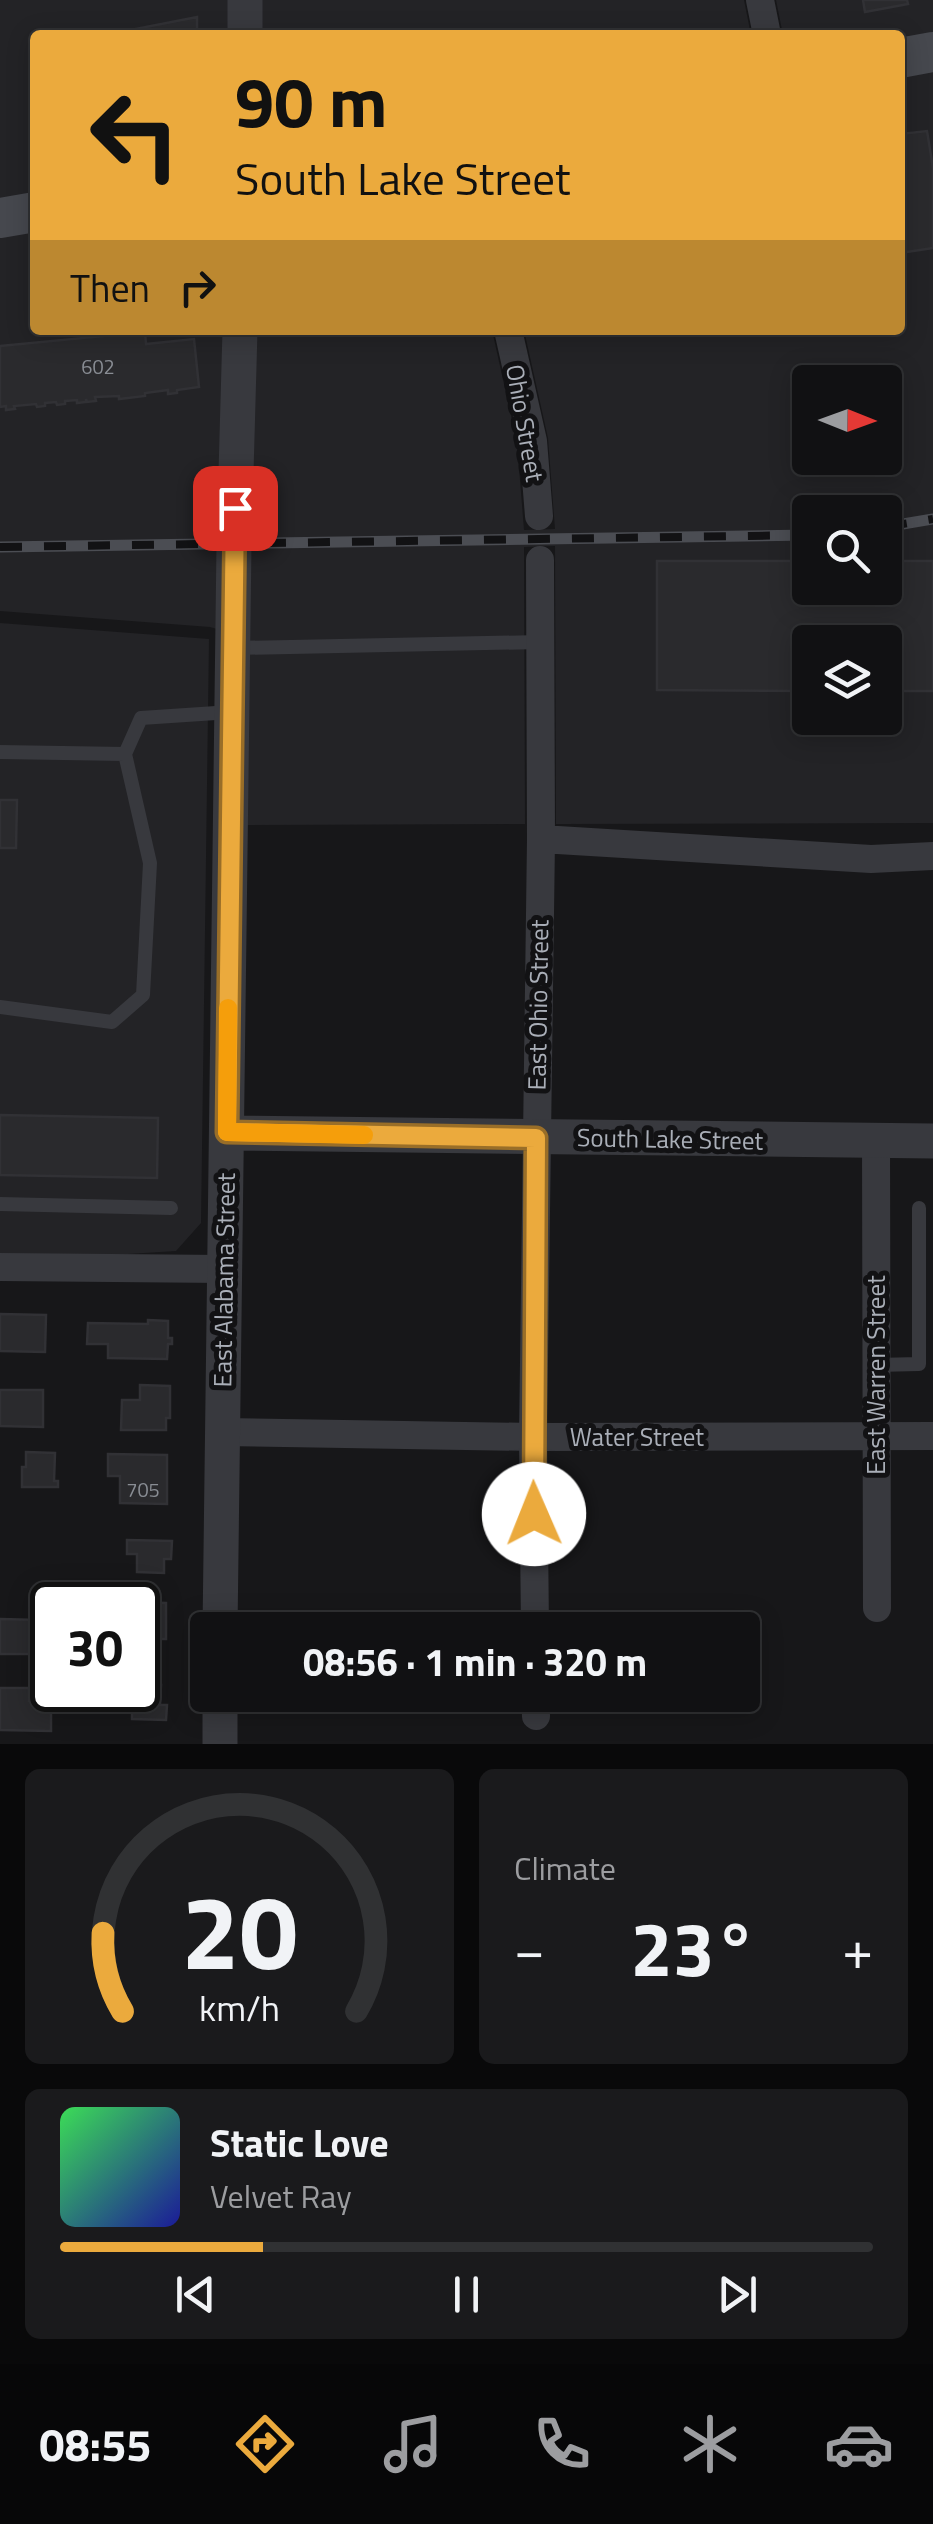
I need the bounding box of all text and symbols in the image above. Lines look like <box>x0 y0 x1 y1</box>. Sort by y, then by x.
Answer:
text: 90 m <box>235 48 388 154</box>
icon: left <box>70 70 200 200</box>
text: South Lake Street <box>235 144 571 212</box>
text: Then <box>70 259 150 317</box>
icon: right <box>170 260 225 315</box>
house number: 602 <box>81 351 115 382</box>
street label: Ohio Street <box>496 361 554 485</box>
north arrow <box>792 365 902 475</box>
map controls <box>792 365 902 735</box>
pin <box>193 466 278 551</box>
icon: arrive <box>208 481 263 536</box>
button: search <box>792 495 902 605</box>
button: layers <box>792 625 902 735</box>
street label: East Ohio Street <box>518 919 558 1091</box>
street label: South Lake Street <box>576 1118 764 1160</box>
street label: East Alabama Street <box>203 1172 245 1388</box>
street label: East Warren Street <box>857 1275 895 1475</box>
street label: Water Street <box>570 1418 704 1456</box>
position arrow <box>482 1462 586 1566</box>
house number: 705 <box>126 1474 160 1505</box>
speed limit sign: 30 <box>30 1582 160 1712</box>
text: 08:56 · 1 min · 320 m <box>303 1633 647 1691</box>
text: Climate <box>514 1844 616 1892</box>
text: 20 <box>181 1851 298 2009</box>
text: 23° <box>630 1891 757 2005</box>
text: − <box>514 1907 545 1990</box>
text: + <box>842 1907 873 1990</box>
text: km/h <box>199 1980 280 2035</box>
text: Static Love <box>210 2114 389 2172</box>
text: Velvet Ray <box>210 2172 352 2220</box>
icon: previous <box>168 2267 223 2322</box>
icon: pause <box>439 2267 494 2322</box>
icon: next <box>710 2267 765 2322</box>
icon: directions <box>230 2409 300 2479</box>
icon: music <box>378 2409 448 2479</box>
icon: phone <box>527 2409 597 2479</box>
icon: climate <box>675 2409 745 2479</box>
icon: car <box>824 2409 894 2479</box>
text: 08:55 <box>39 2410 152 2478</box>

